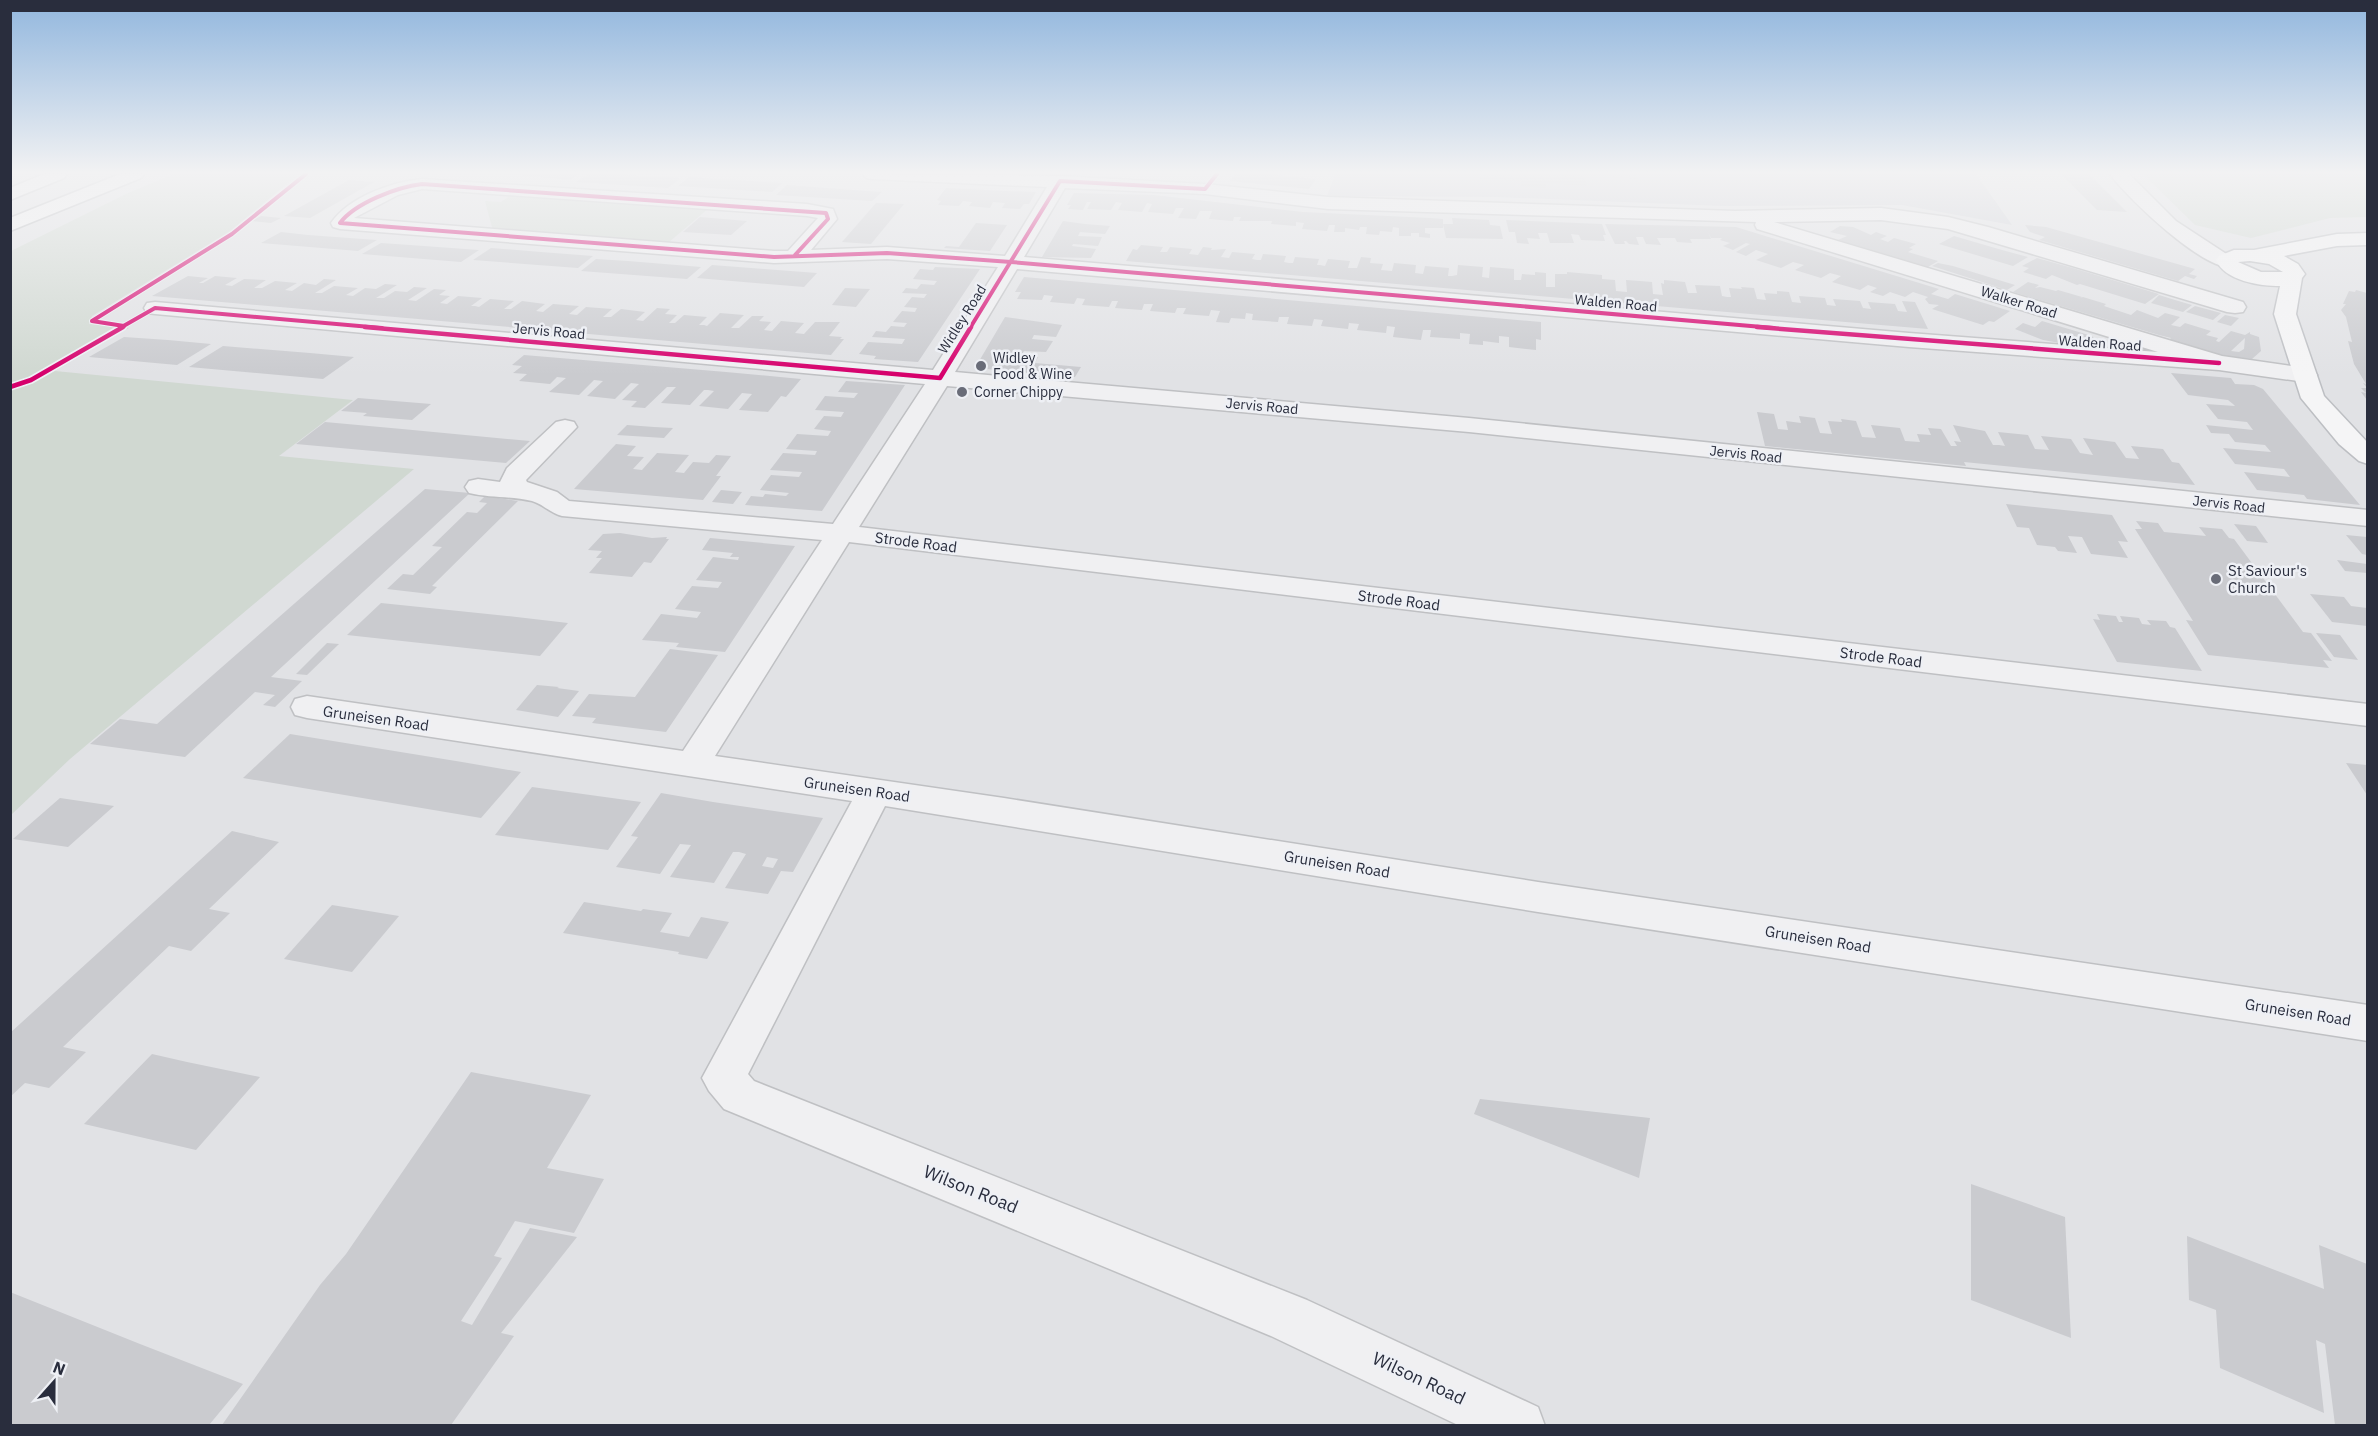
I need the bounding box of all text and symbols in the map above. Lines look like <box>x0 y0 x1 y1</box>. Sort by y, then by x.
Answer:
street label: Widley Road <box>934 281 990 357</box>
street label: Walker Road <box>1979 282 2059 322</box>
street label: Walden Road <box>1574 290 1658 316</box>
street label: Jervis Road <box>512 319 586 343</box>
street label: Walden Road <box>2058 331 2142 355</box>
place label: Widley Food & Wine <box>993 349 1073 383</box>
marker: Widley Food & Wine <box>974 359 988 373</box>
place label: Corner Chippy <box>974 383 1063 401</box>
marker: Corner Chippy <box>955 385 969 399</box>
street label: Jervis Road <box>1225 394 1299 418</box>
street label: Jervis Road <box>1709 441 1783 467</box>
street label: Jervis Road <box>2192 491 2266 517</box>
street label: Strode Road <box>874 528 958 556</box>
place label: St Saviour's Church <box>2228 561 2307 597</box>
marker: St Saviour's Church <box>2209 572 2223 586</box>
street label: Strode Road <box>1357 586 1441 614</box>
street label: Strode Road <box>1839 643 1923 671</box>
street label: Gruneisen Road <box>322 701 430 735</box>
street label: Gruneisen Road <box>803 772 911 806</box>
street label: Gruneisen Road <box>1283 846 1391 882</box>
street label: Gruneisen Road <box>1764 921 1872 957</box>
street label: Gruneisen Road <box>2244 994 2352 1030</box>
street label: Wilson Road <box>920 1160 1022 1218</box>
street label: Wilson Road <box>1369 1346 1469 1410</box>
north arrow <box>24 1352 84 1412</box>
text: N <box>50 1357 68 1379</box>

